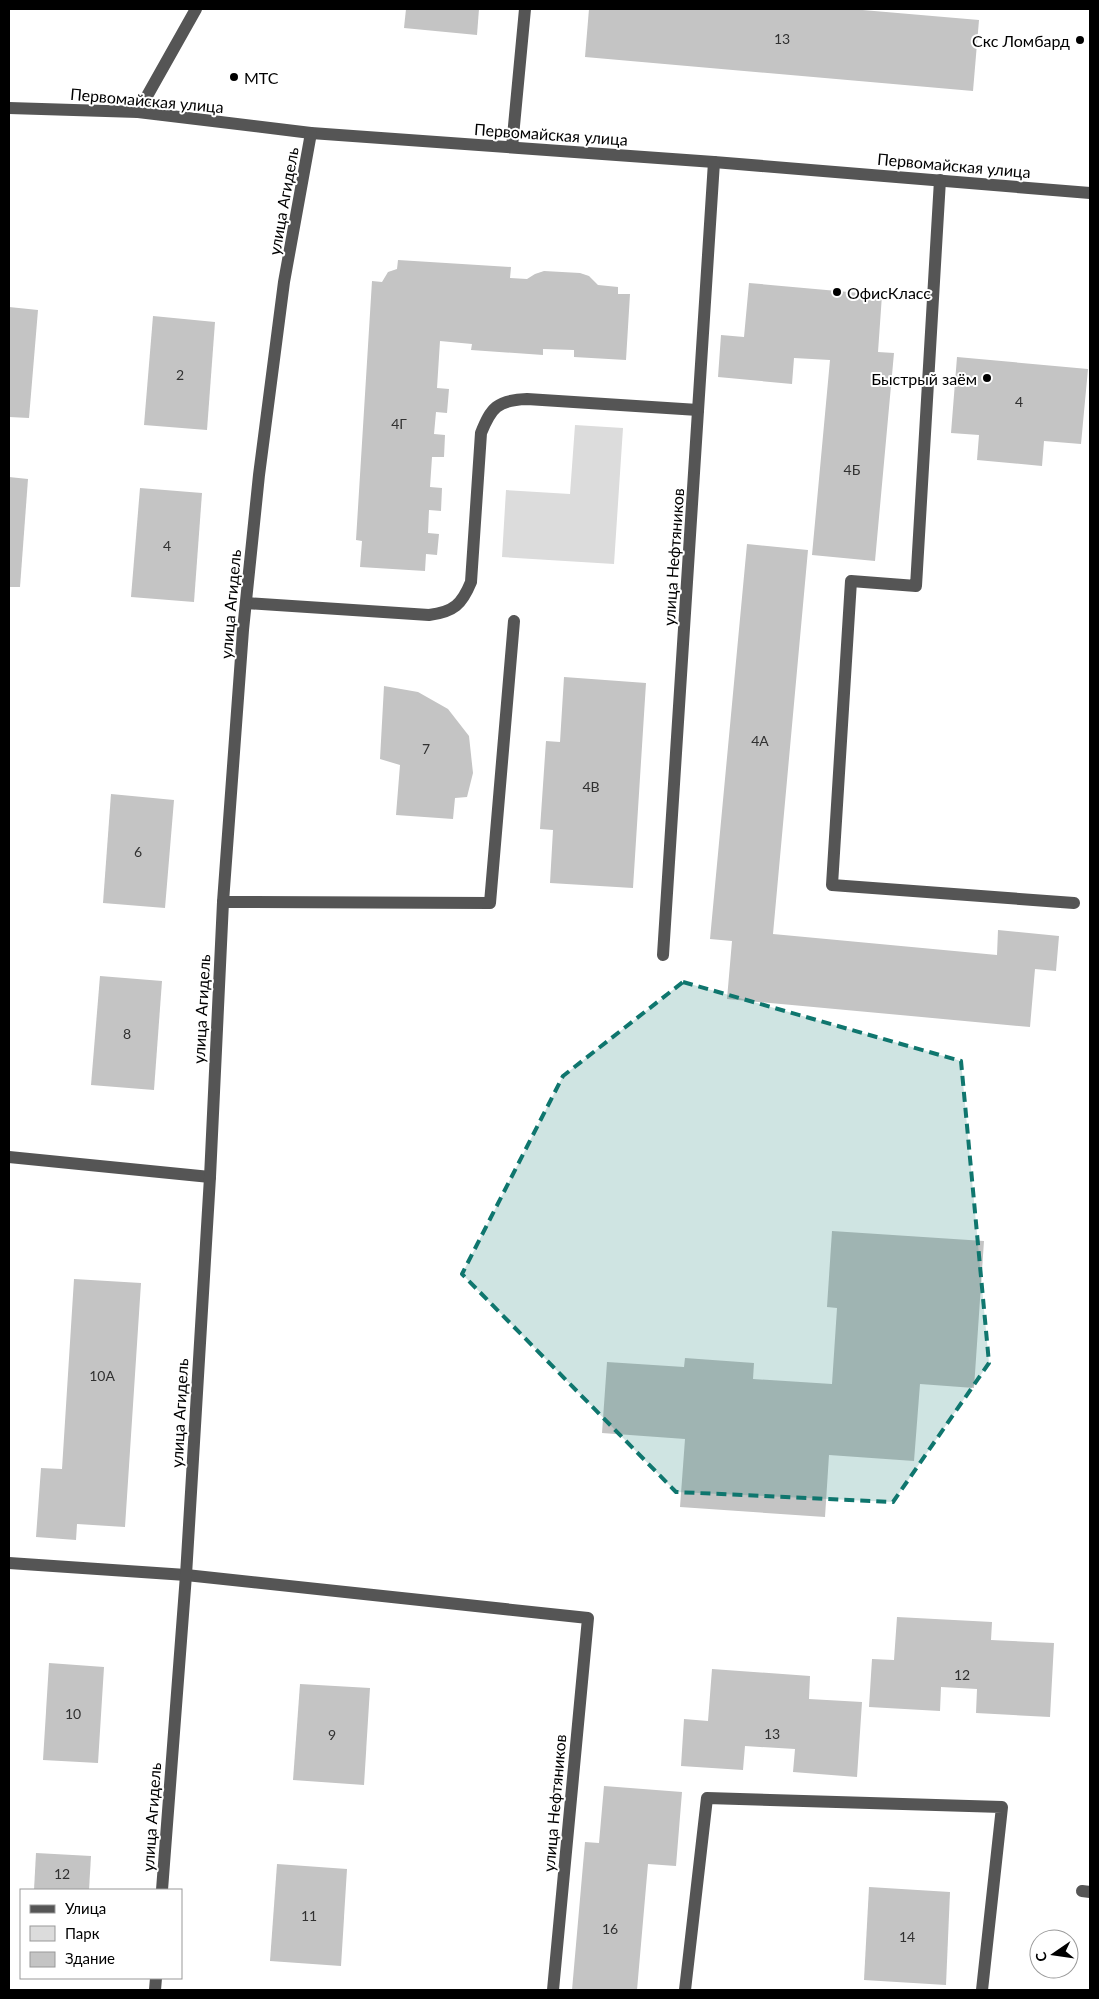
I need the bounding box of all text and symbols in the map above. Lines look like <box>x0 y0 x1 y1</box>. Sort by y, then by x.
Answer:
house number: 13 <box>774 30 790 47</box>
place label: Скс Ломбард <box>972 31 1070 50</box>
marker: Скс Ломбард <box>1074 34 1086 46</box>
place label: МТС <box>244 68 279 87</box>
marker: МТС <box>228 71 240 83</box>
street label: Первомайская улица <box>69 84 225 116</box>
street label: Первомайская улица <box>474 119 628 149</box>
street label: улица Агидель <box>264 145 302 257</box>
street label: Первомайская улица <box>876 149 1032 181</box>
place label: ОфисКласс <box>847 283 931 302</box>
marker: ОфисКласс <box>831 286 843 298</box>
house number: 2 <box>176 366 184 383</box>
place label: Быстрый заём <box>871 369 977 388</box>
marker: Быстрый заём <box>981 372 993 384</box>
house number: 4 <box>1015 393 1023 410</box>
house number: 4Г <box>391 415 407 432</box>
house number: 4Б <box>844 461 861 478</box>
street label: улица Нефтяников <box>659 487 687 626</box>
house number: 4 <box>163 537 171 554</box>
street label: улица Агидель <box>216 548 244 659</box>
house number: 4А <box>751 732 769 749</box>
house number: 7 <box>422 740 430 757</box>
house number: 4В <box>582 778 600 795</box>
house number: 6 <box>134 843 142 860</box>
street label: улица Агидель <box>189 953 213 1064</box>
house number: 8 <box>123 1025 131 1042</box>
street label: улица Агидель <box>167 1357 191 1468</box>
house number: 10А <box>89 1367 115 1384</box>
house number: 12 <box>954 1666 970 1683</box>
house number: 10 <box>65 1705 81 1722</box>
house number: 13 <box>764 1725 780 1742</box>
house number: 9 <box>328 1726 336 1743</box>
street label: улица Нефтяников <box>539 1733 569 1873</box>
street label: улица Агидель <box>138 1761 164 1872</box>
house number: 12 <box>54 1865 70 1882</box>
legend <box>20 1889 182 1979</box>
text: Улица <box>65 1899 106 1917</box>
house number: 11 <box>301 1907 317 1924</box>
house number: 16 <box>602 1920 618 1937</box>
text: Парк <box>65 1924 100 1942</box>
house number: 14 <box>899 1928 915 1945</box>
north arrow <box>1029 1929 1079 1979</box>
text: Здание <box>65 1949 115 1967</box>
text: С <box>1031 1950 1050 1963</box>

